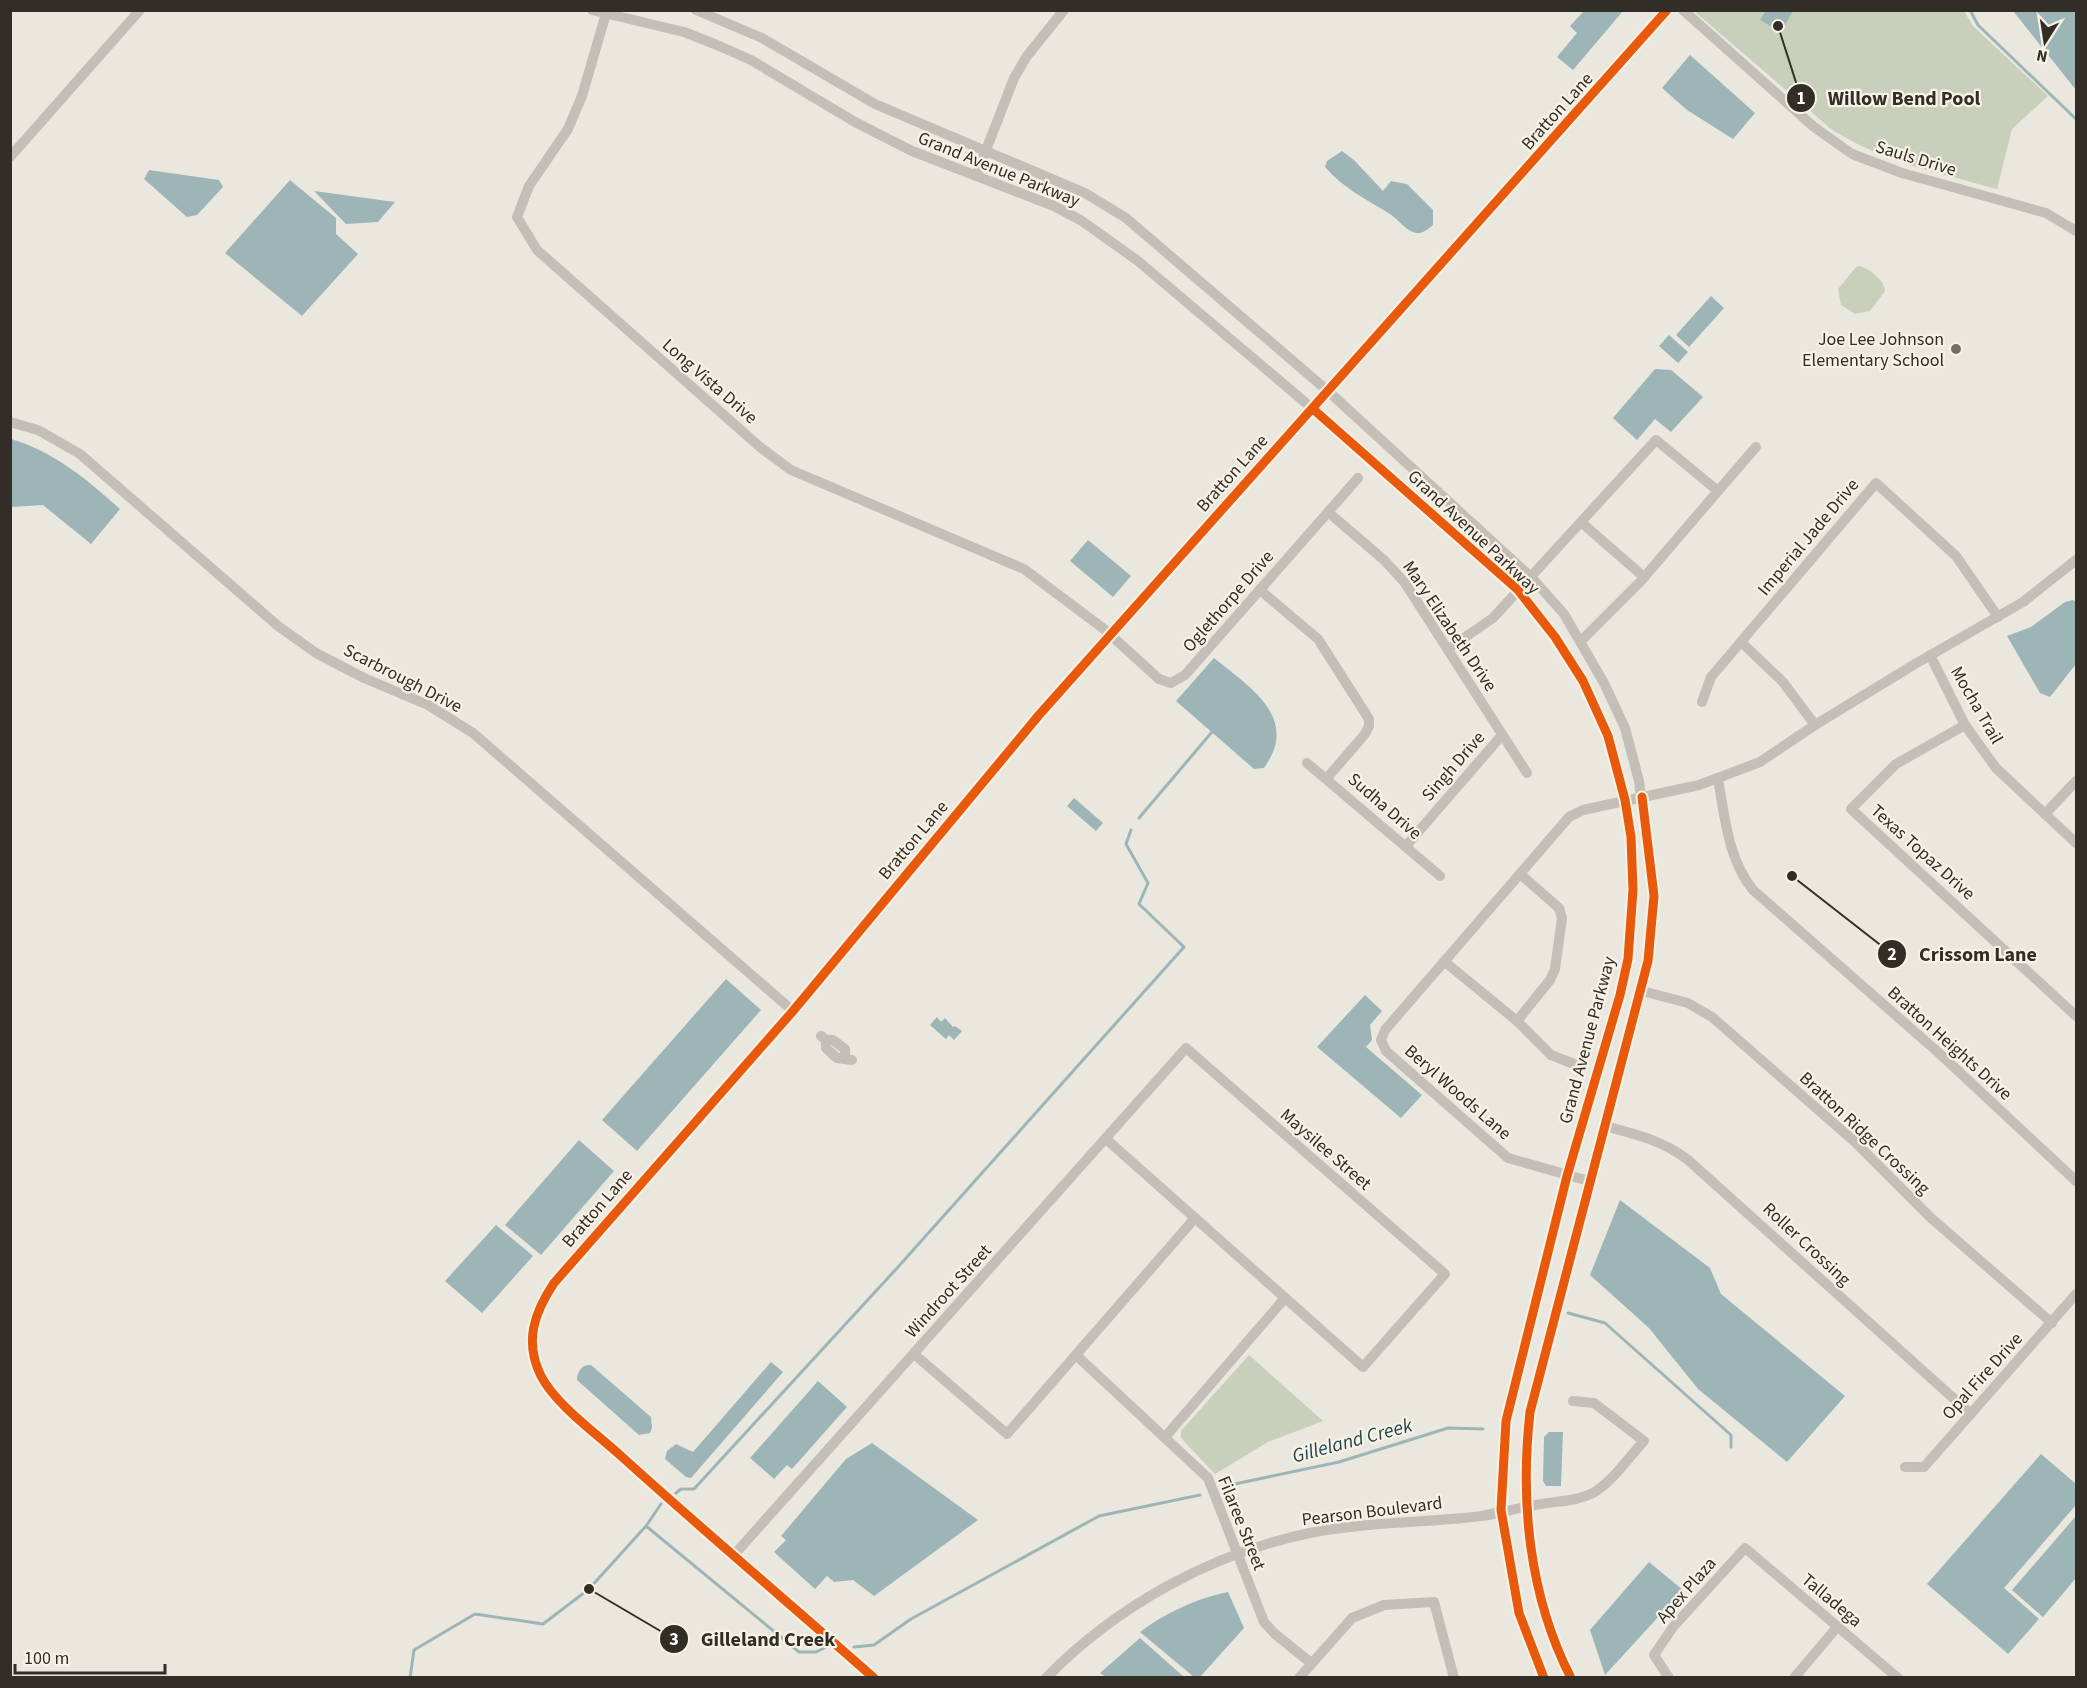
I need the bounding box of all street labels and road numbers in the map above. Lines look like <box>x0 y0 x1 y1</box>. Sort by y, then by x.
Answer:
street label: Bratton Lane <box>1516 67 1599 156</box>
street label: Grand Avenue Parkway <box>914 126 1084 214</box>
street label: Sauls Drive <box>1872 134 1959 183</box>
street label: Long Vista Drive <box>657 333 763 430</box>
street label: Bratton Lane <box>1191 429 1274 518</box>
street label: Grand Avenue Parkway <box>1402 464 1546 601</box>
street label: Imperial Jade Drive <box>1752 473 1865 601</box>
street label: Oglethorpe Drive <box>1177 545 1280 658</box>
street label: Mary Elizabeth Drive <box>1396 556 1503 697</box>
street label: Scarbrough Drive <box>339 638 466 719</box>
street label: Mocha Trail <box>1944 662 2009 749</box>
street label: Singh Drive <box>1416 726 1491 807</box>
street label: Sudha Drive <box>1342 767 1427 846</box>
street label: Bratton Lane <box>873 795 954 885</box>
street label: Texas Topaz Drive <box>1865 799 1980 906</box>
street label: Grand Avenue Parkway <box>1553 953 1622 1127</box>
street label: Bratton Heights Drive <box>1882 981 2018 1106</box>
street label: Beryl Woods Lane <box>1399 1039 1517 1146</box>
street label: Bratton Ridge Crossing <box>1794 1066 1936 1201</box>
street label: Maysilee Street <box>1275 1103 1377 1196</box>
street label: Bratton Lane <box>556 1164 639 1253</box>
street label: Roller Crossing <box>1757 1197 1856 1292</box>
street label: Windroot Street <box>899 1239 997 1344</box>
street label: Opal Fire Drive <box>1936 1327 2028 1426</box>
street label: Filaree Street <box>1211 1472 1272 1574</box>
street label: Pearson Boulevard <box>1300 1490 1444 1533</box>
street label: Apex Plaza <box>1651 1552 1722 1629</box>
street label: Talladega <box>1796 1568 1867 1633</box>

